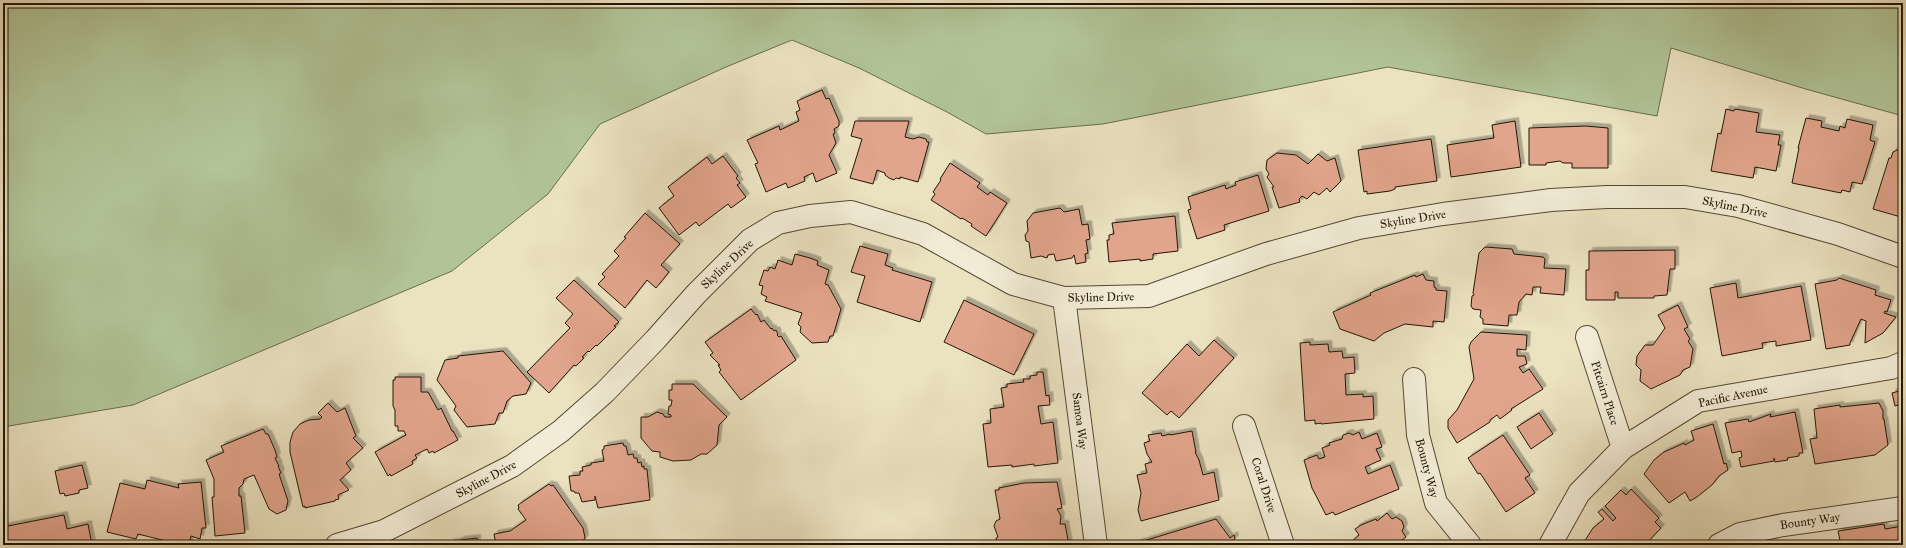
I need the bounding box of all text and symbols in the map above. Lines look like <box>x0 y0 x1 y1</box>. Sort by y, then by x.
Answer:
street label: Skyline Drive <box>1701 193 1769 221</box>
street label: Skyline Drive <box>1379 207 1447 231</box>
street label: Skyline Drive <box>698 236 756 292</box>
street label: Skyline Drive <box>1068 289 1134 305</box>
street label: Pitcairn Place <box>1588 359 1622 427</box>
street label: Pacific Avenue <box>1697 382 1769 410</box>
street label: Samoa Way <box>1070 392 1090 451</box>
street label: Bounty Way <box>1412 437 1442 499</box>
street label: Coral Drive <box>1248 456 1280 514</box>
street label: Skyline Drive <box>453 457 519 501</box>
street label: Bounty Way <box>1779 510 1841 532</box>

